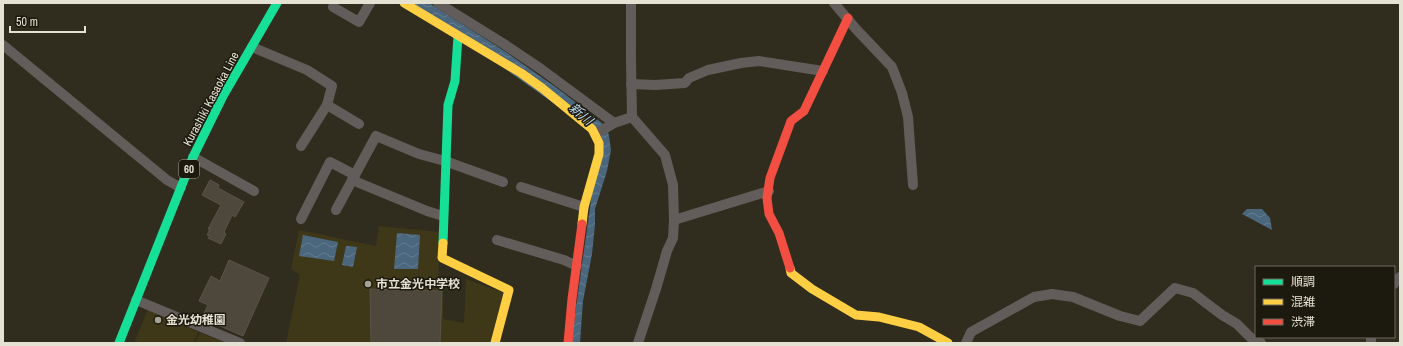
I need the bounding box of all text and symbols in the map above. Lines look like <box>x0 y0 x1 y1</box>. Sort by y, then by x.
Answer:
scale bar <box>10 8 85 34</box>
text: 50 m <box>16 14 38 30</box>
street label: Kurashiki Kasaoka Line <box>179 49 243 149</box>
water label: 新川 <box>566 99 598 130</box>
road number: 60 <box>179 160 199 178</box>
legend <box>1255 266 1395 338</box>
text: 順調 <box>1291 274 1315 290</box>
place label: 市立金光中学校 <box>376 276 460 292</box>
marker: 市立金光中学校 <box>363 279 373 289</box>
text: 混雑 <box>1291 294 1315 310</box>
place label: 金光幼稚園 <box>166 312 226 328</box>
text: 渋滞 <box>1291 314 1315 330</box>
marker: 金光幼稚園 <box>153 315 163 325</box>

